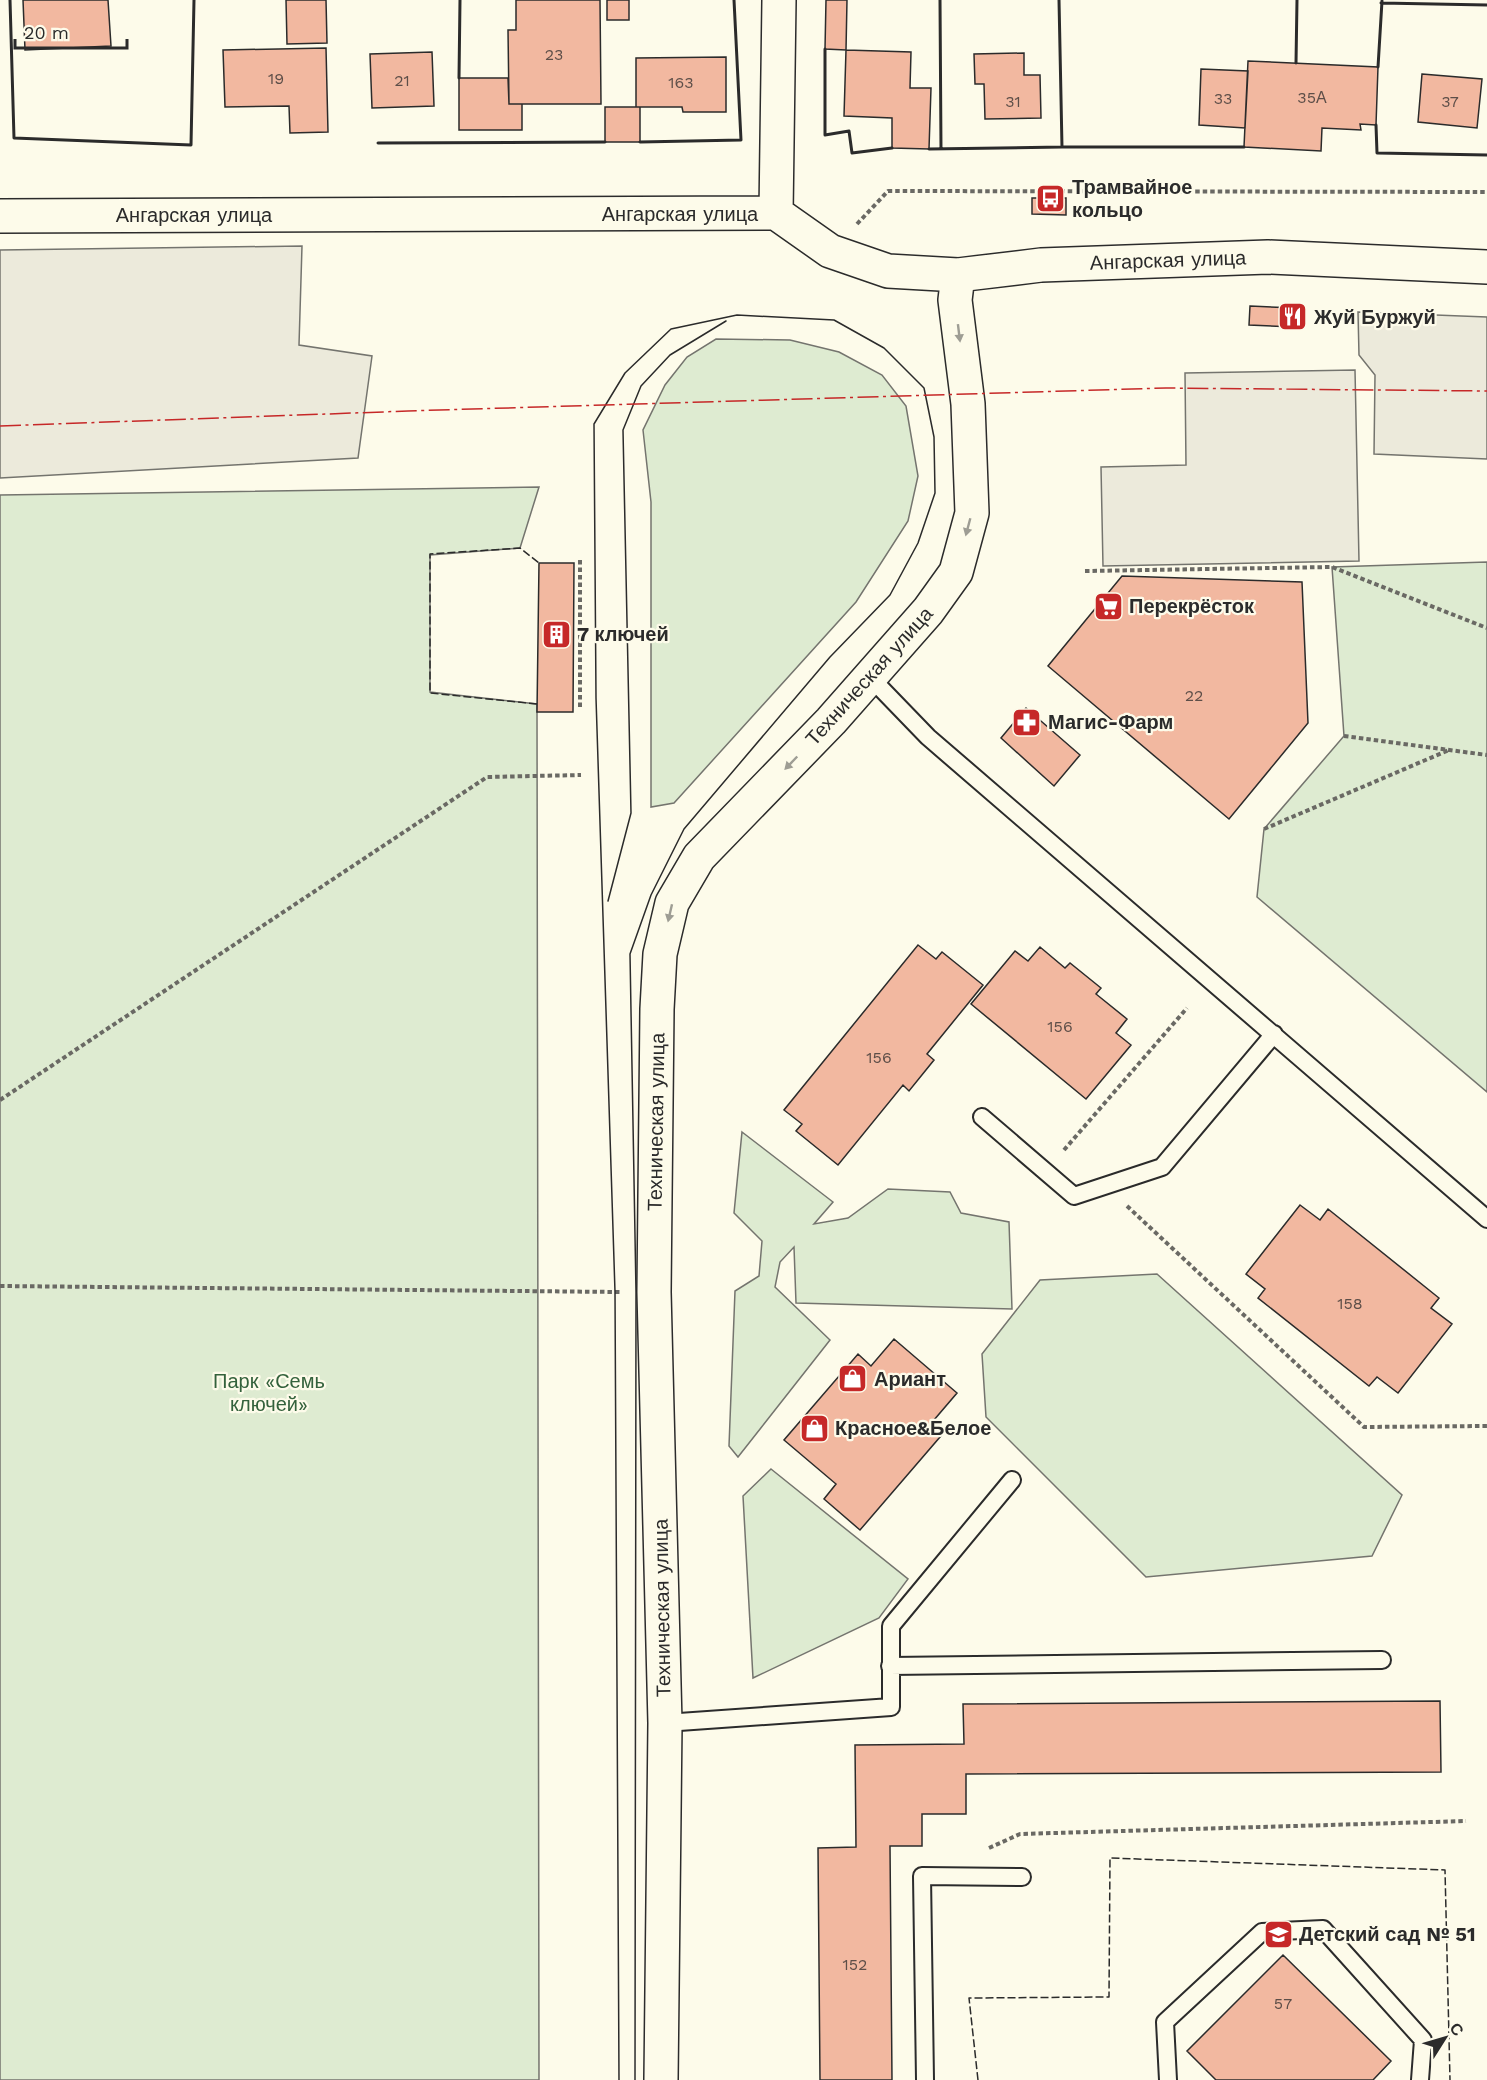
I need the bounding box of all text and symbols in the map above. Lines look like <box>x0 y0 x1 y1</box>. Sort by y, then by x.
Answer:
scale bar <box>15 12 128 50</box>
text: 20 m <box>24 22 69 43</box>
house number: 23 <box>545 45 563 64</box>
house number: 19 <box>268 69 284 88</box>
house number: 21 <box>394 71 410 90</box>
house number: 163 <box>668 73 694 92</box>
house number: 35А <box>1297 88 1327 107</box>
house number: 33 <box>1214 89 1232 108</box>
house number: 31 <box>1005 92 1021 111</box>
house number: 37 <box>1441 92 1459 111</box>
place label: Трамвайное кольцо <box>1072 175 1192 222</box>
bus stop icon: Трамвайное кольцо <box>1035 183 1067 215</box>
street label: Ангарская улица <box>602 202 759 226</box>
street label: Ангарская улица <box>116 203 273 227</box>
street label: Ангарская улица <box>1089 245 1247 275</box>
restaurant icon: Жуй Буржуй <box>1277 301 1309 333</box>
place label: Жуй Буржуй <box>1313 305 1436 329</box>
one-way arrow <box>954 323 964 342</box>
one-way arrow <box>963 518 972 536</box>
supermarket icon: Перекрёсток <box>1092 590 1124 622</box>
place label: Перекрёсток <box>1129 594 1255 618</box>
street label: Техническая улица <box>800 601 938 750</box>
building icon: 7 ключей <box>540 618 572 650</box>
place label: 7 ключей <box>577 622 669 646</box>
house number: 22 <box>1185 686 1203 705</box>
pharmacy icon: Магис-Фарм <box>1011 706 1043 738</box>
place label: Магис-Фарм <box>1048 710 1173 734</box>
one-way arrow <box>784 756 798 770</box>
one-way arrow <box>664 904 674 923</box>
house number: 156 <box>1047 1017 1073 1036</box>
street label: Техническая улица <box>642 1032 670 1211</box>
house number: 156 <box>866 1048 892 1067</box>
house number: 158 <box>1337 1294 1363 1313</box>
shop icon: Ариант <box>837 1363 869 1395</box>
place label: Ариант <box>874 1367 946 1391</box>
park label: Парк «Семь ключей» <box>213 1369 325 1416</box>
shop icon: Красное&Белое <box>798 1412 830 1444</box>
place label: Красное&Белое <box>835 1416 991 1440</box>
street label: Техническая улица <box>648 1518 676 1697</box>
school or university icon: Детский сад № 51 <box>1262 1918 1294 1950</box>
place label: Детский сад № 51 <box>1299 1922 1476 1946</box>
house number: 152 <box>843 1955 867 1974</box>
house number: 57 <box>1274 1994 1292 2013</box>
north arrow <box>1415 2008 1475 2068</box>
text: С <box>1446 2019 1468 2040</box>

